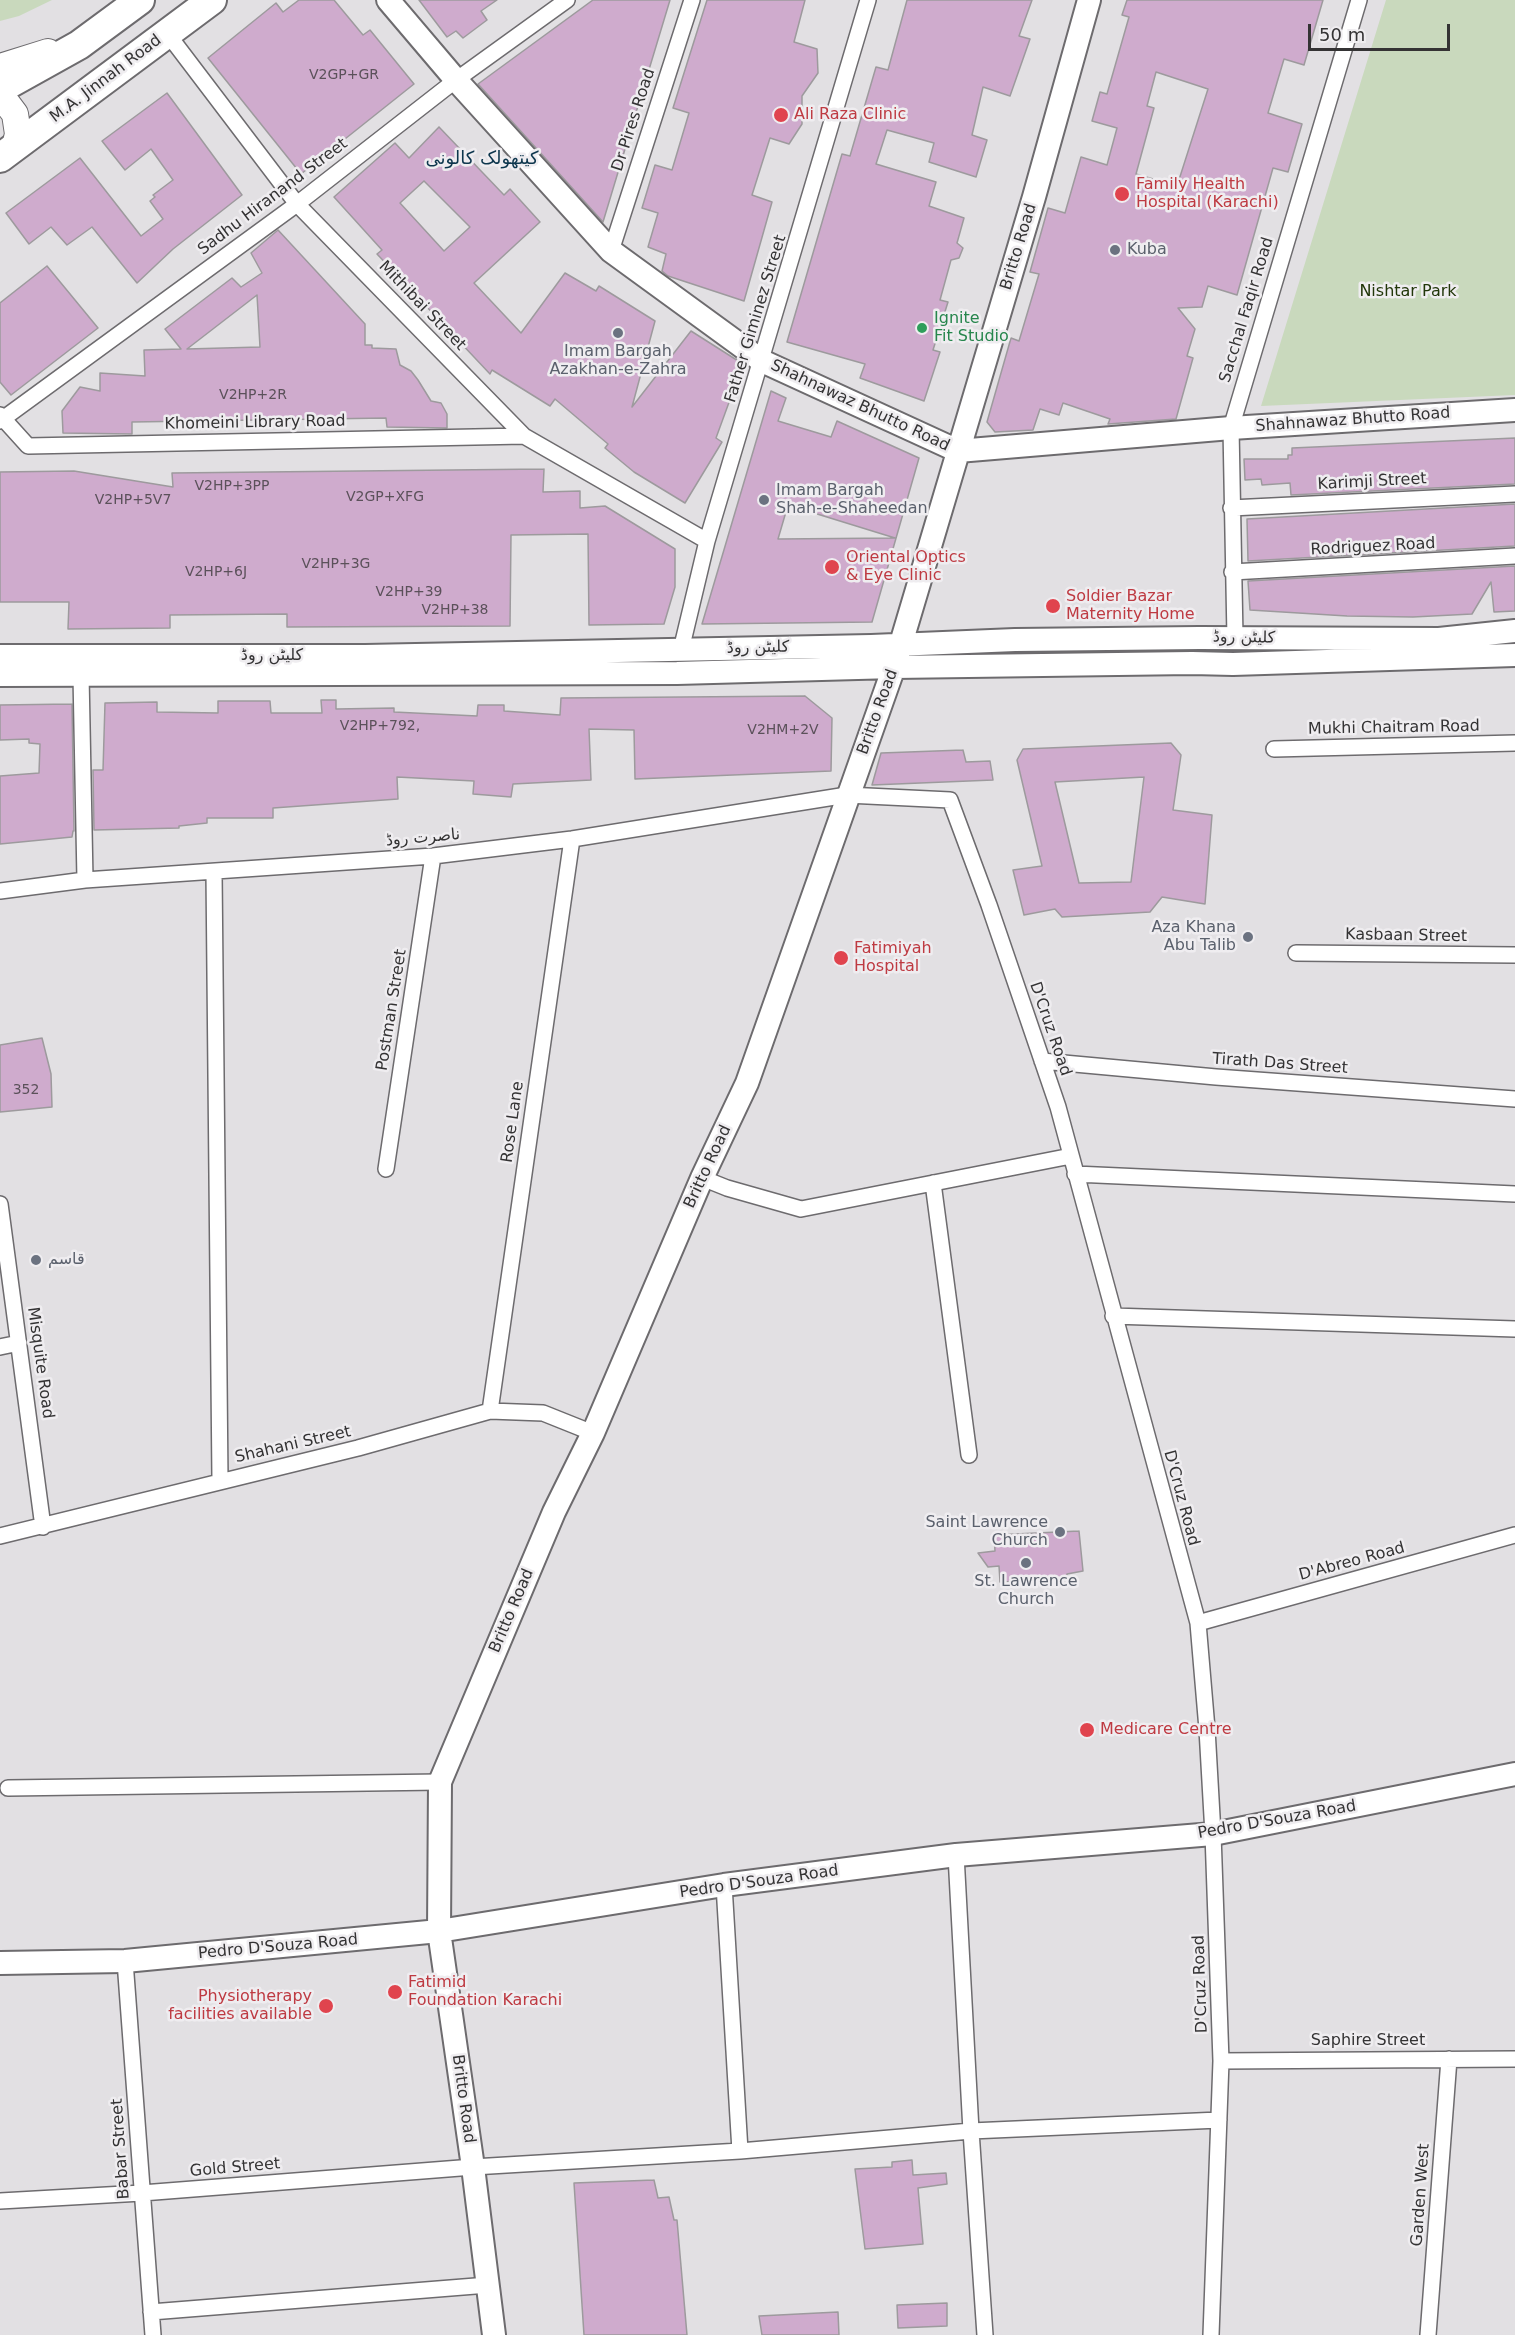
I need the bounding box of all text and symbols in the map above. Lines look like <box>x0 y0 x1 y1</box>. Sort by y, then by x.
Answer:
scale bar <box>1311 12 1454 50</box>
text: 50 m <box>1319 24 1365 45</box>
street label: M.A. Jinnah Road <box>47 31 165 127</box>
street label: Dr Pires Road <box>608 66 660 174</box>
house number: V2GP+GR <box>309 67 379 83</box>
place label: Ali Raza Clinic <box>794 105 906 125</box>
marker: Ali Raza Clinic <box>772 106 790 124</box>
street label: Sadhu Hiranand Street <box>194 134 352 260</box>
district label: کیتھولک کالونی <box>425 148 539 170</box>
place label: Family Health Hospital (Karachi) <box>1136 175 1279 213</box>
marker: Family Health Hospital (Karachi) <box>1113 185 1131 203</box>
street label: Britto Road <box>997 201 1041 293</box>
street label: Father Giminez Street <box>721 233 791 405</box>
street label: Sacchal Faqir Road <box>1216 235 1278 385</box>
place label: Kuba <box>1127 240 1167 260</box>
marker: Kuba <box>1108 243 1122 257</box>
street label: Mithibai Street <box>374 257 470 355</box>
park label: Nishtar Park <box>1359 282 1457 302</box>
place label: Ignite Fit Studio <box>934 309 1009 347</box>
marker: Ignite Fit Studio <box>915 321 929 335</box>
marker: Imam Bargah Azakhan-e-Zahra <box>611 326 625 340</box>
place label: Imam Bargah Azakhan-e-Zahra <box>549 342 687 380</box>
street label: Shahnawaz Bhutto Road <box>767 356 953 456</box>
house number: V2HP+2R <box>219 387 287 403</box>
street label: Shahnawaz Bhutto Road <box>1255 404 1451 436</box>
street label: Khomeini Library Road <box>164 412 346 434</box>
street label: Karimji Street <box>1317 470 1427 494</box>
house number: V2HP+3PP <box>195 478 269 494</box>
place label: Imam Bargah Shah-e-Shaheedan <box>776 481 928 519</box>
house number: V2GP+XFG <box>346 489 424 505</box>
house number: V2HP+5V7 <box>95 492 171 508</box>
marker: Imam Bargah Shah-e-Shaheedan <box>757 493 771 507</box>
street label: Rodriguez Road <box>1310 534 1436 560</box>
place label: Oriental Optics & Eye Clinic <box>846 548 966 586</box>
house number: V2HP+3G <box>302 556 370 572</box>
marker: Oriental Optics & Eye Clinic <box>823 558 841 576</box>
house number: V2HP+6J <box>185 564 247 580</box>
house number: V2HP+39 <box>376 584 442 600</box>
place label: Soldier Bazar Maternity Home <box>1066 587 1195 625</box>
marker: Soldier Bazar Maternity Home <box>1044 597 1062 615</box>
house number: V2HP+38 <box>422 602 488 618</box>
street label: کلیٹن روڈ <box>1213 628 1275 648</box>
street label: کلیٹن روڈ <box>727 638 789 658</box>
street label: کلیٹن روڈ <box>241 646 303 666</box>
street label: Britto Road <box>854 667 902 757</box>
street label: Mukhi Chaitram Road <box>1308 717 1480 739</box>
house number: V2HP+792, <box>340 718 420 734</box>
house number: V2HM+2V <box>747 722 819 738</box>
street label: ناصرت روڈ <box>385 825 461 851</box>
place label: Aza Khana Abu Talib <box>1151 918 1236 956</box>
street label: Kasbaan Street <box>1345 925 1467 947</box>
marker: Aza Khana Abu Talib <box>1241 930 1255 944</box>
place label: Fatimiyah Hospital <box>854 939 932 977</box>
street label: Postman Street <box>373 948 411 1072</box>
marker: Fatimiyah Hospital <box>832 949 850 967</box>
street label: D'Cruz Road <box>1025 979 1075 1079</box>
street label: Tirath Das Street <box>1212 1050 1348 1078</box>
street label: Rose Lane <box>498 1080 528 1164</box>
house number: 352 <box>13 1082 39 1098</box>
street label: Britto Road <box>680 1122 736 1212</box>
place label: قاسم <box>48 1250 85 1270</box>
marker: قاسم <box>29 1253 43 1267</box>
street label: Misquite Road <box>23 1306 57 1420</box>
street label: Shahani Street <box>233 1422 353 1468</box>
street label: D'Cruz Road <box>1159 1448 1203 1548</box>
place label: Saint Lawrence Church <box>925 1513 1048 1551</box>
marker: Saint Lawrence Church <box>1053 1525 1067 1539</box>
street label: D'Abreo Road <box>1297 1539 1407 1585</box>
marker: St. Lawrence Church <box>1019 1556 1033 1570</box>
street label: Britto Road <box>486 1566 538 1656</box>
place label: St. Lawrence Church <box>974 1572 1078 1610</box>
place label: Medicare Centre <box>1100 1720 1232 1740</box>
marker: Medicare Centre <box>1078 1721 1096 1739</box>
street label: Pedro D'Souza Road <box>1196 1797 1358 1843</box>
street label: Pedro D'Souza Road <box>678 1861 840 1903</box>
street label: Pedro D'Souza Road <box>197 1930 359 1964</box>
street label: D'Cruz Road <box>1190 1935 1212 2033</box>
place label: Fatimid Foundation Karachi <box>408 1973 562 2011</box>
marker: Fatimid Foundation Karachi <box>386 1983 404 2001</box>
place label: Physiotherapy facilities available <box>168 1987 312 2025</box>
marker: Physiotherapy facilities available <box>317 1997 335 2015</box>
street label: Saphire Street <box>1311 2031 1425 2051</box>
street label: Britto Road <box>447 2053 479 2145</box>
street label: Babar Street <box>108 2098 134 2200</box>
street label: Garden West <box>1408 2143 1434 2247</box>
street label: Gold Street <box>189 2154 281 2182</box>

